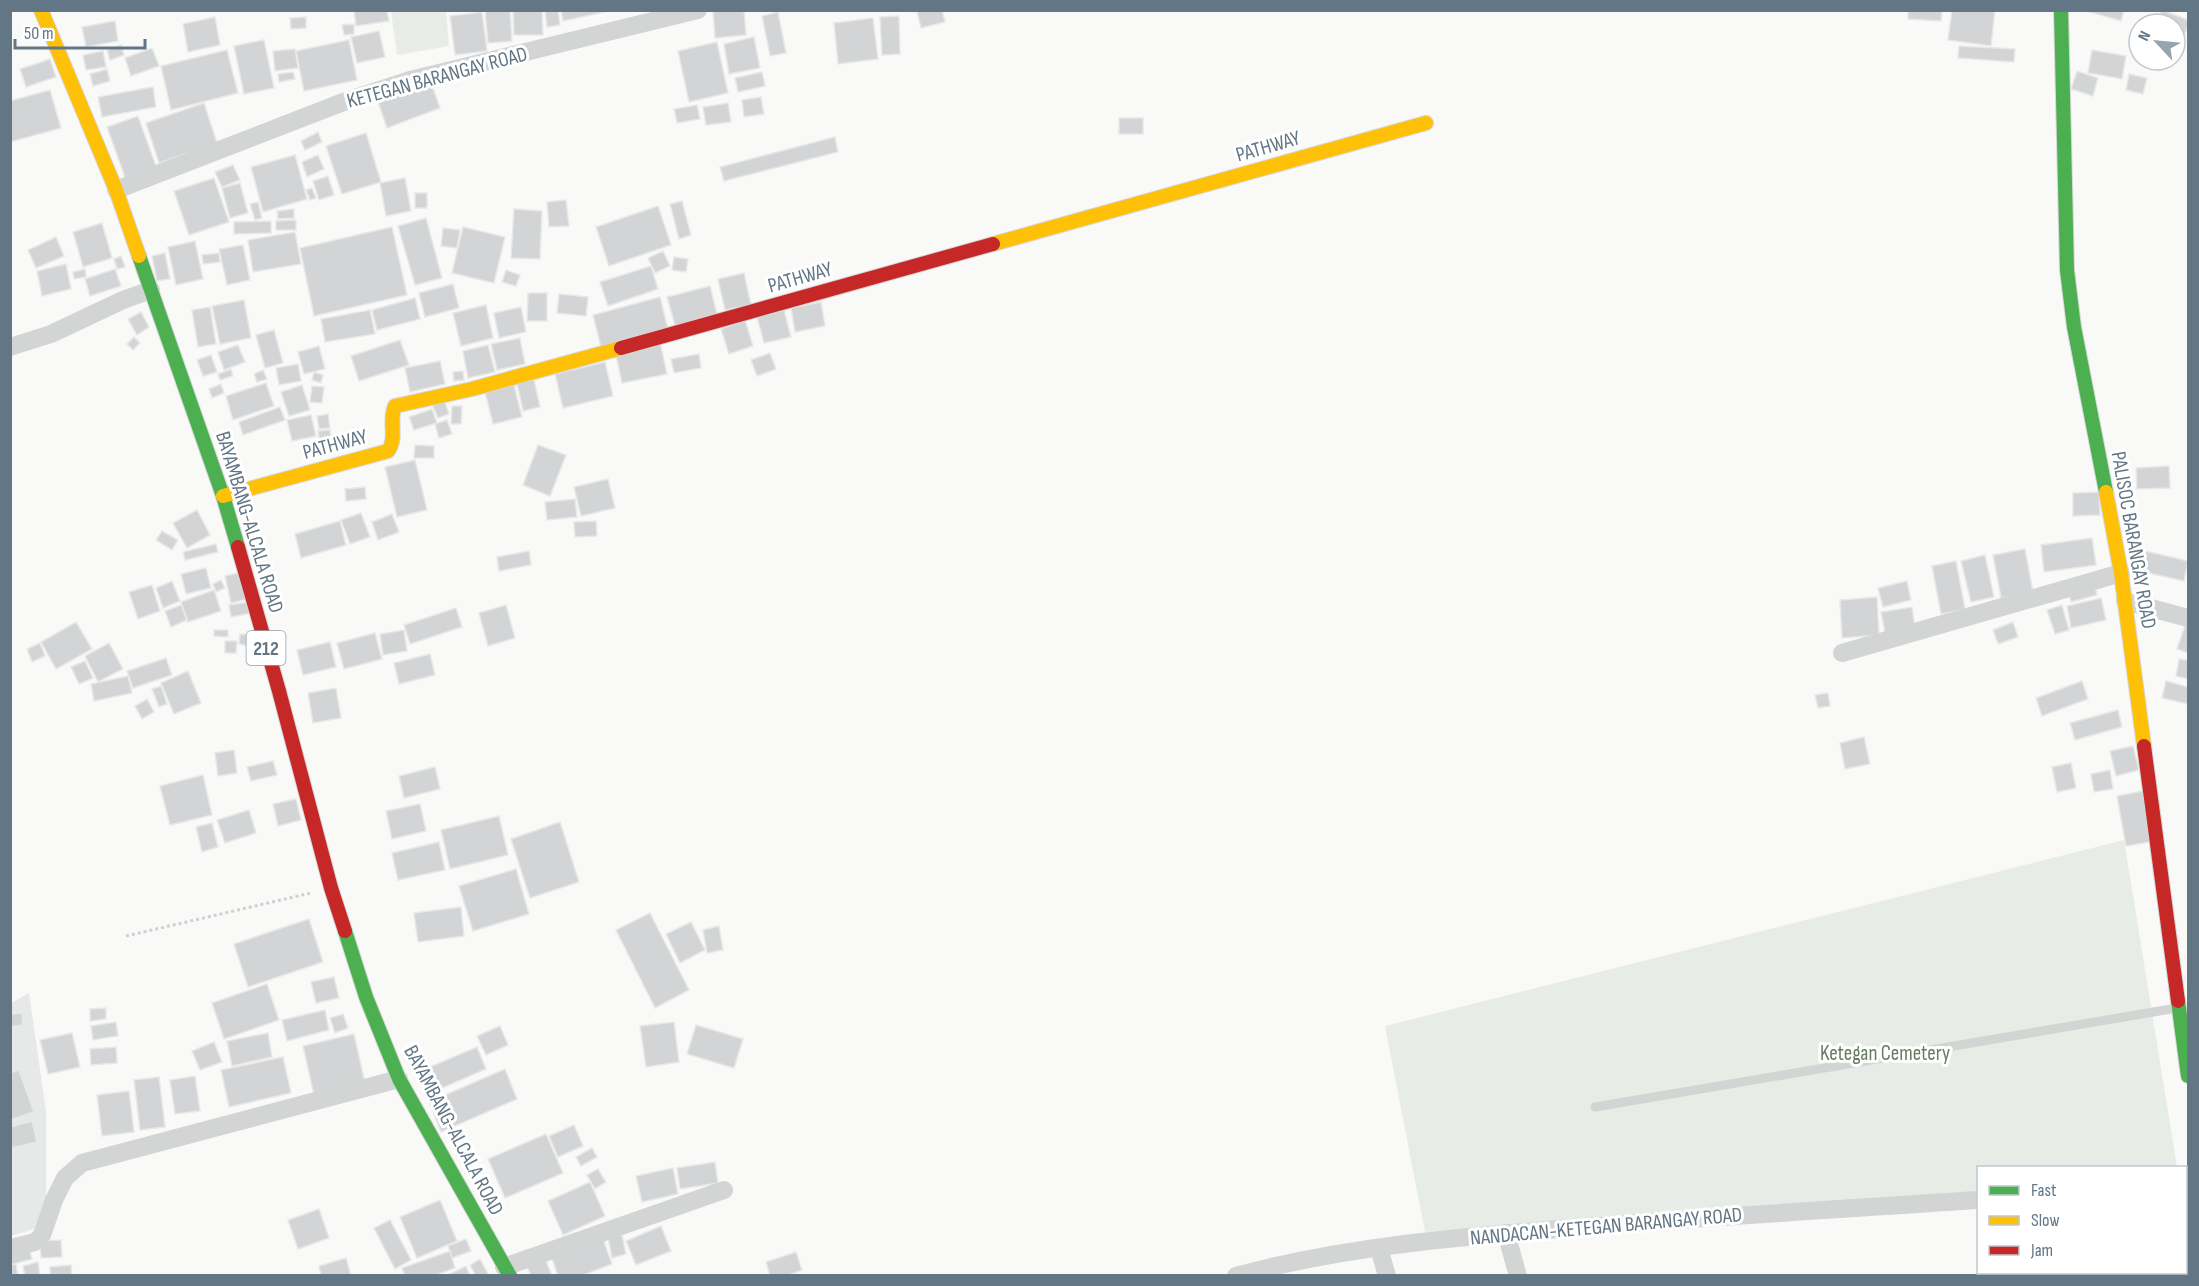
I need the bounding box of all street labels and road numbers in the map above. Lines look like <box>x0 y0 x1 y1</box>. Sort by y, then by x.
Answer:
street label: KETEGAN BARANGAY ROAD <box>344 41 530 114</box>
street label: PATHWAY <box>1233 125 1303 168</box>
street label: PATHWAY <box>765 256 835 299</box>
street label: PATHWAY <box>300 424 370 465</box>
street label: BAYAMBANG-ALCALA ROAD <box>210 428 289 616</box>
street label: PALISOC BARANGAY ROAD <box>2106 449 2161 631</box>
road number: 212 <box>246 631 286 665</box>
street label: BAYAMBANG-ALCALA ROAD <box>398 1041 509 1219</box>
street label: NANDACAN-KETEGAN BARANGAY ROAD <box>1469 1202 1743 1251</box>

